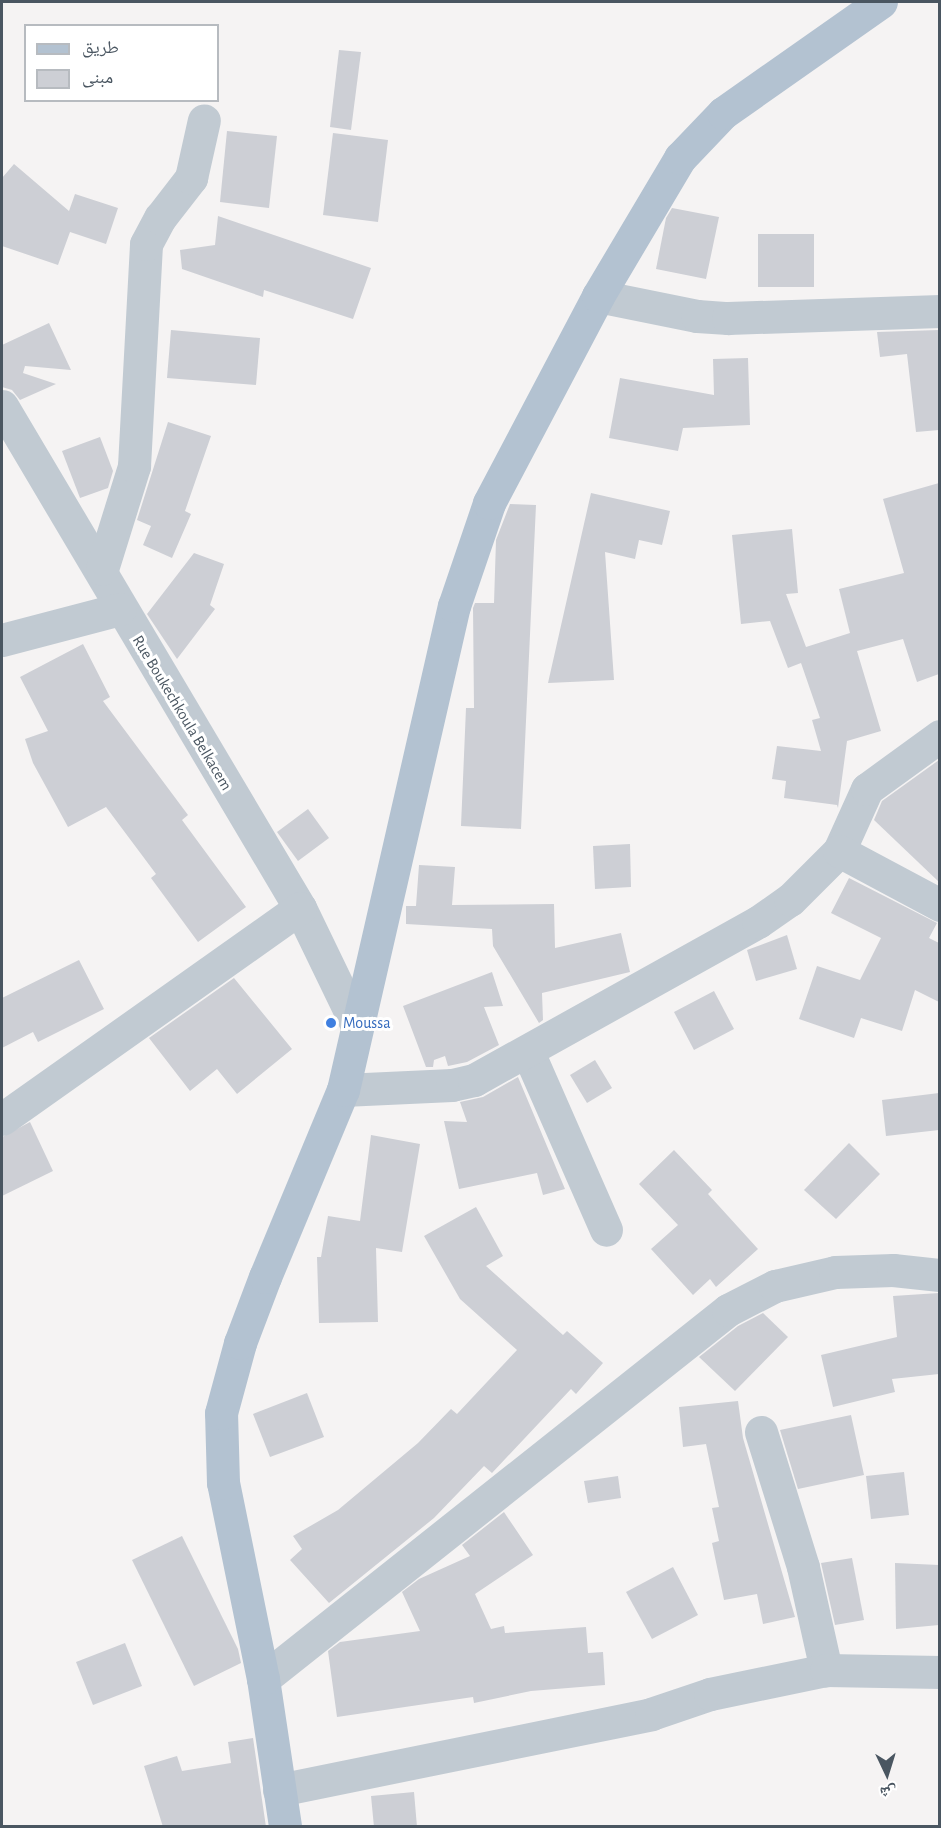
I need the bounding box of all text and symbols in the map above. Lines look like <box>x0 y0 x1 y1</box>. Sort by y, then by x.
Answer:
legend <box>24 24 219 102</box>
text: طريق <box>82 39 119 57</box>
text: مبنى <box>82 69 113 87</box>
street label: Rue Boukechkoula Belkacem <box>128 632 236 794</box>
place label: Moussa <box>343 1013 391 1033</box>
marker: Moussa <box>324 1016 338 1030</box>
north arrow <box>857 1744 917 1804</box>
text: ش <box>879 1783 897 1801</box>

